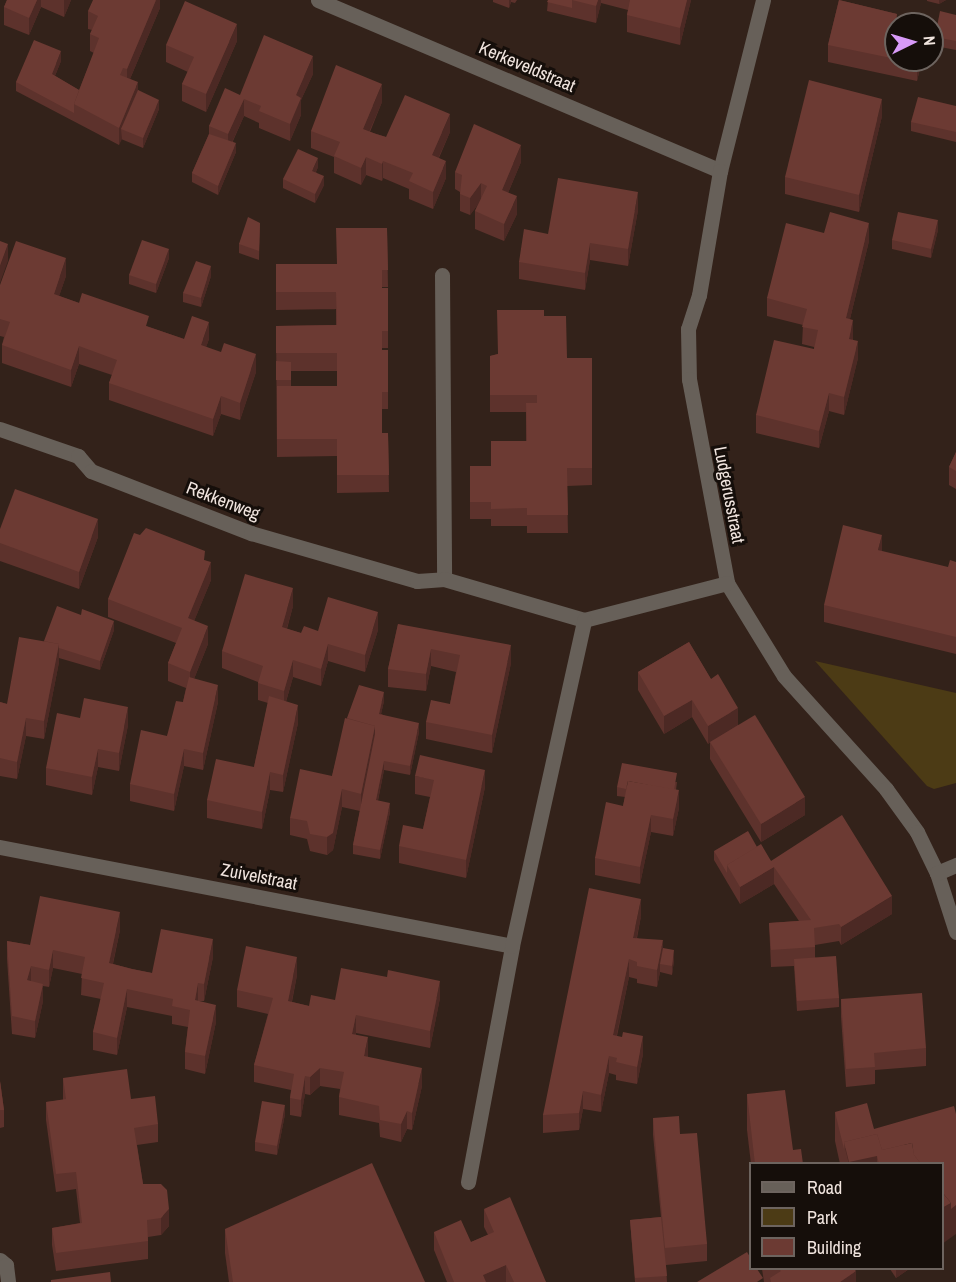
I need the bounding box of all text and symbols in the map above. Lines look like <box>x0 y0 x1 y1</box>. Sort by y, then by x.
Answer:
north arrow <box>884 12 944 72</box>
text: N <box>919 35 941 46</box>
street label: Kerkeveldstraat <box>476 37 578 97</box>
street label: Ludgerusstraat <box>709 445 749 545</box>
street label: Rekkenweg <box>183 477 263 525</box>
street label: Zuivelstraat <box>219 859 299 895</box>
legend <box>749 1162 944 1270</box>
text: Road <box>807 1175 842 1200</box>
text: Park <box>807 1205 837 1230</box>
text: Building <box>807 1235 861 1260</box>

